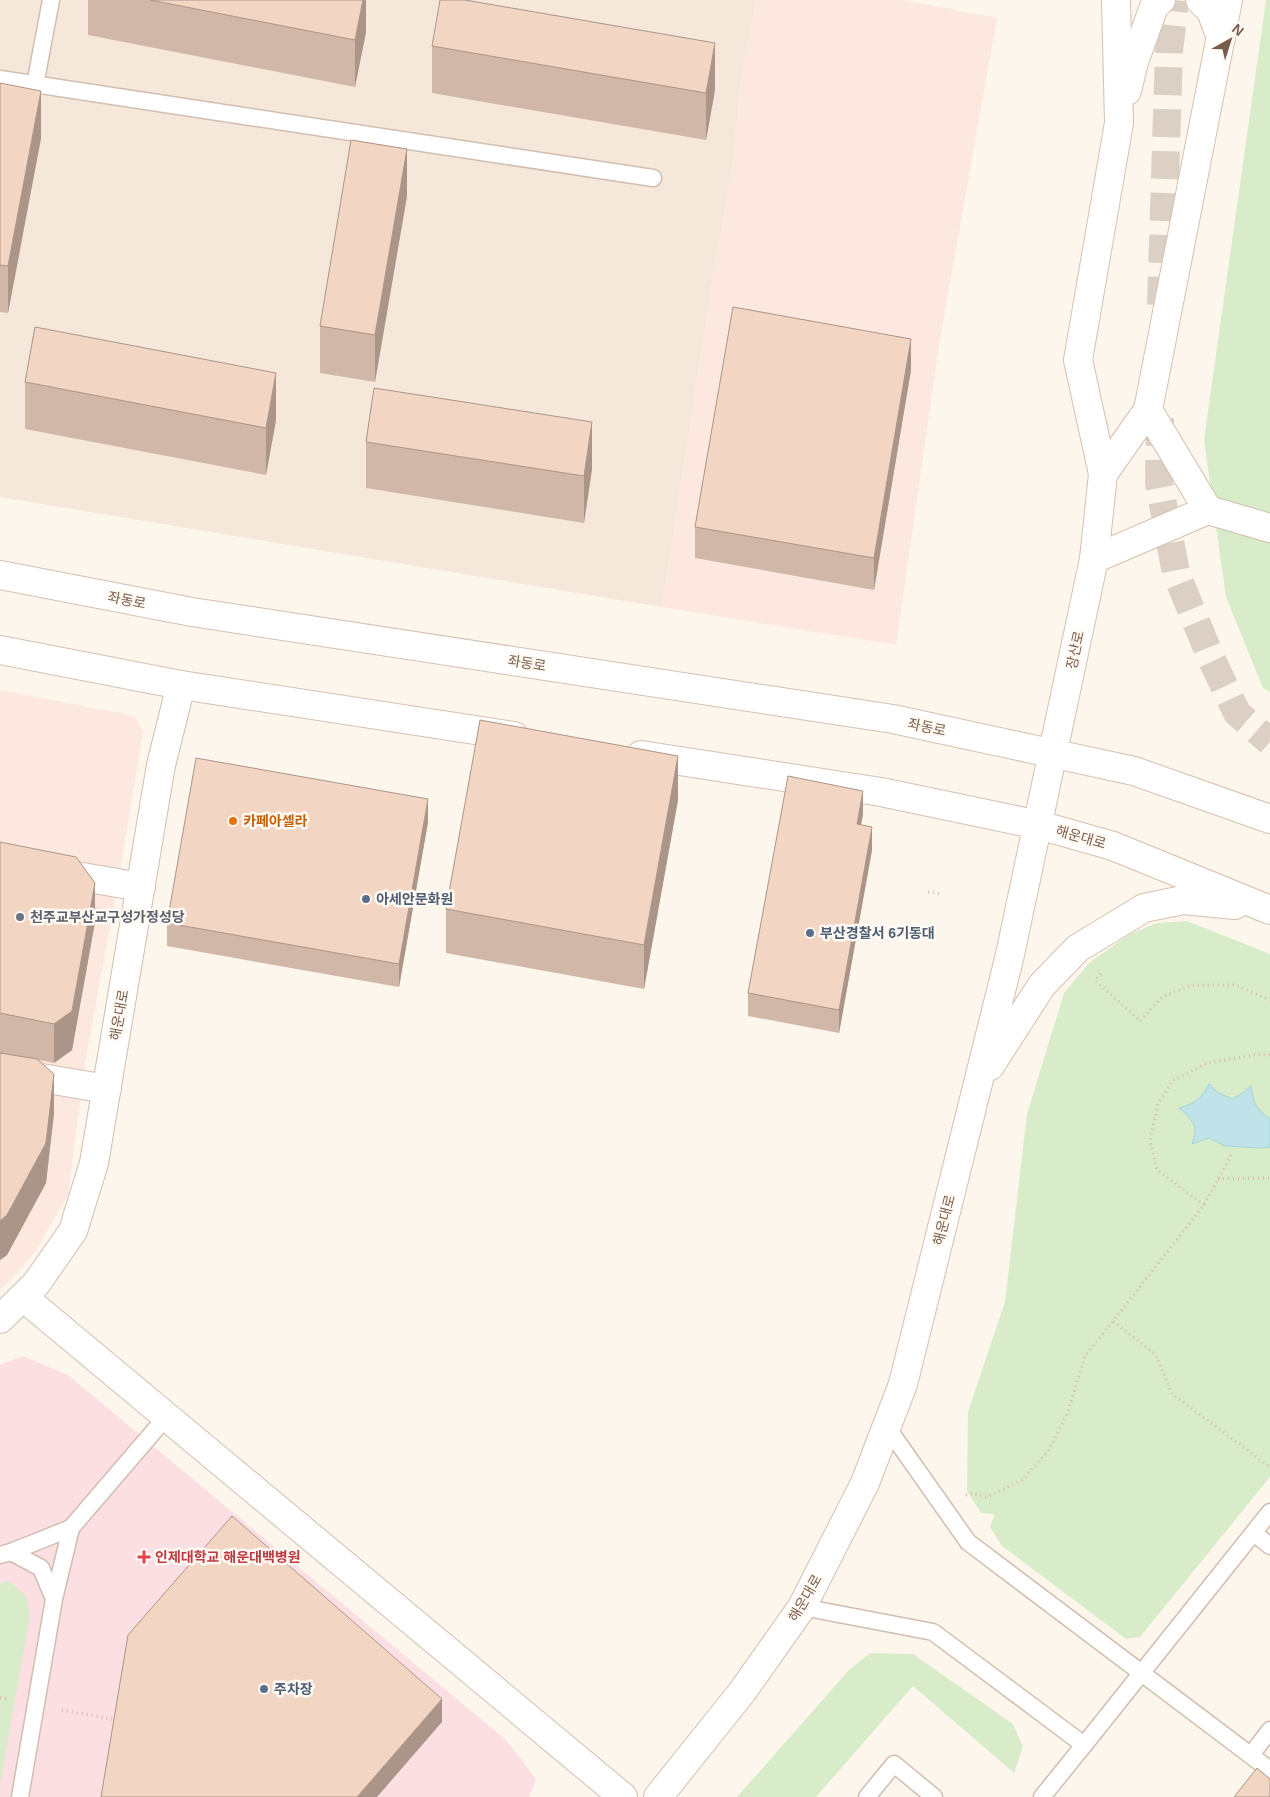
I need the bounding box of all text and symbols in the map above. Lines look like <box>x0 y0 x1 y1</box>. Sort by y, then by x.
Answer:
north arrow <box>1205 15 1255 65</box>
text: N <box>1229 20 1247 39</box>
street label: 좌동로 <box>107 588 148 612</box>
street label: 장산로 <box>1063 629 1087 671</box>
street label: 좌동로 <box>507 652 547 674</box>
street label: 좌동로 <box>906 715 948 739</box>
place label: 카페아셀라 <box>243 813 308 829</box>
marker: 카페아셀라 <box>227 815 239 827</box>
street label: 해운대로 <box>1054 822 1108 852</box>
place label: 아세안문화원 <box>376 891 453 907</box>
marker: 아세안문화원 <box>360 893 372 905</box>
place label: 천주교부산교구성가정성당 <box>30 909 185 925</box>
marker: 천주교부산교구성가정성당 <box>14 911 26 923</box>
place label: 부산경찰서 6기동대 <box>820 925 935 941</box>
marker: 부산경찰서 6기동대 <box>804 927 816 939</box>
street label: 해운대로 <box>107 988 131 1042</box>
street label: 해운대로 <box>930 1193 958 1247</box>
place label: 인제대학교 해운대백병원 <box>155 1549 301 1565</box>
marker: 인제대학교 해운대백병원 <box>137 1550 151 1564</box>
street label: 해운대로 <box>785 1572 825 1624</box>
place label: 주차장 <box>274 1681 313 1697</box>
marker: 주차장 <box>258 1683 270 1695</box>

